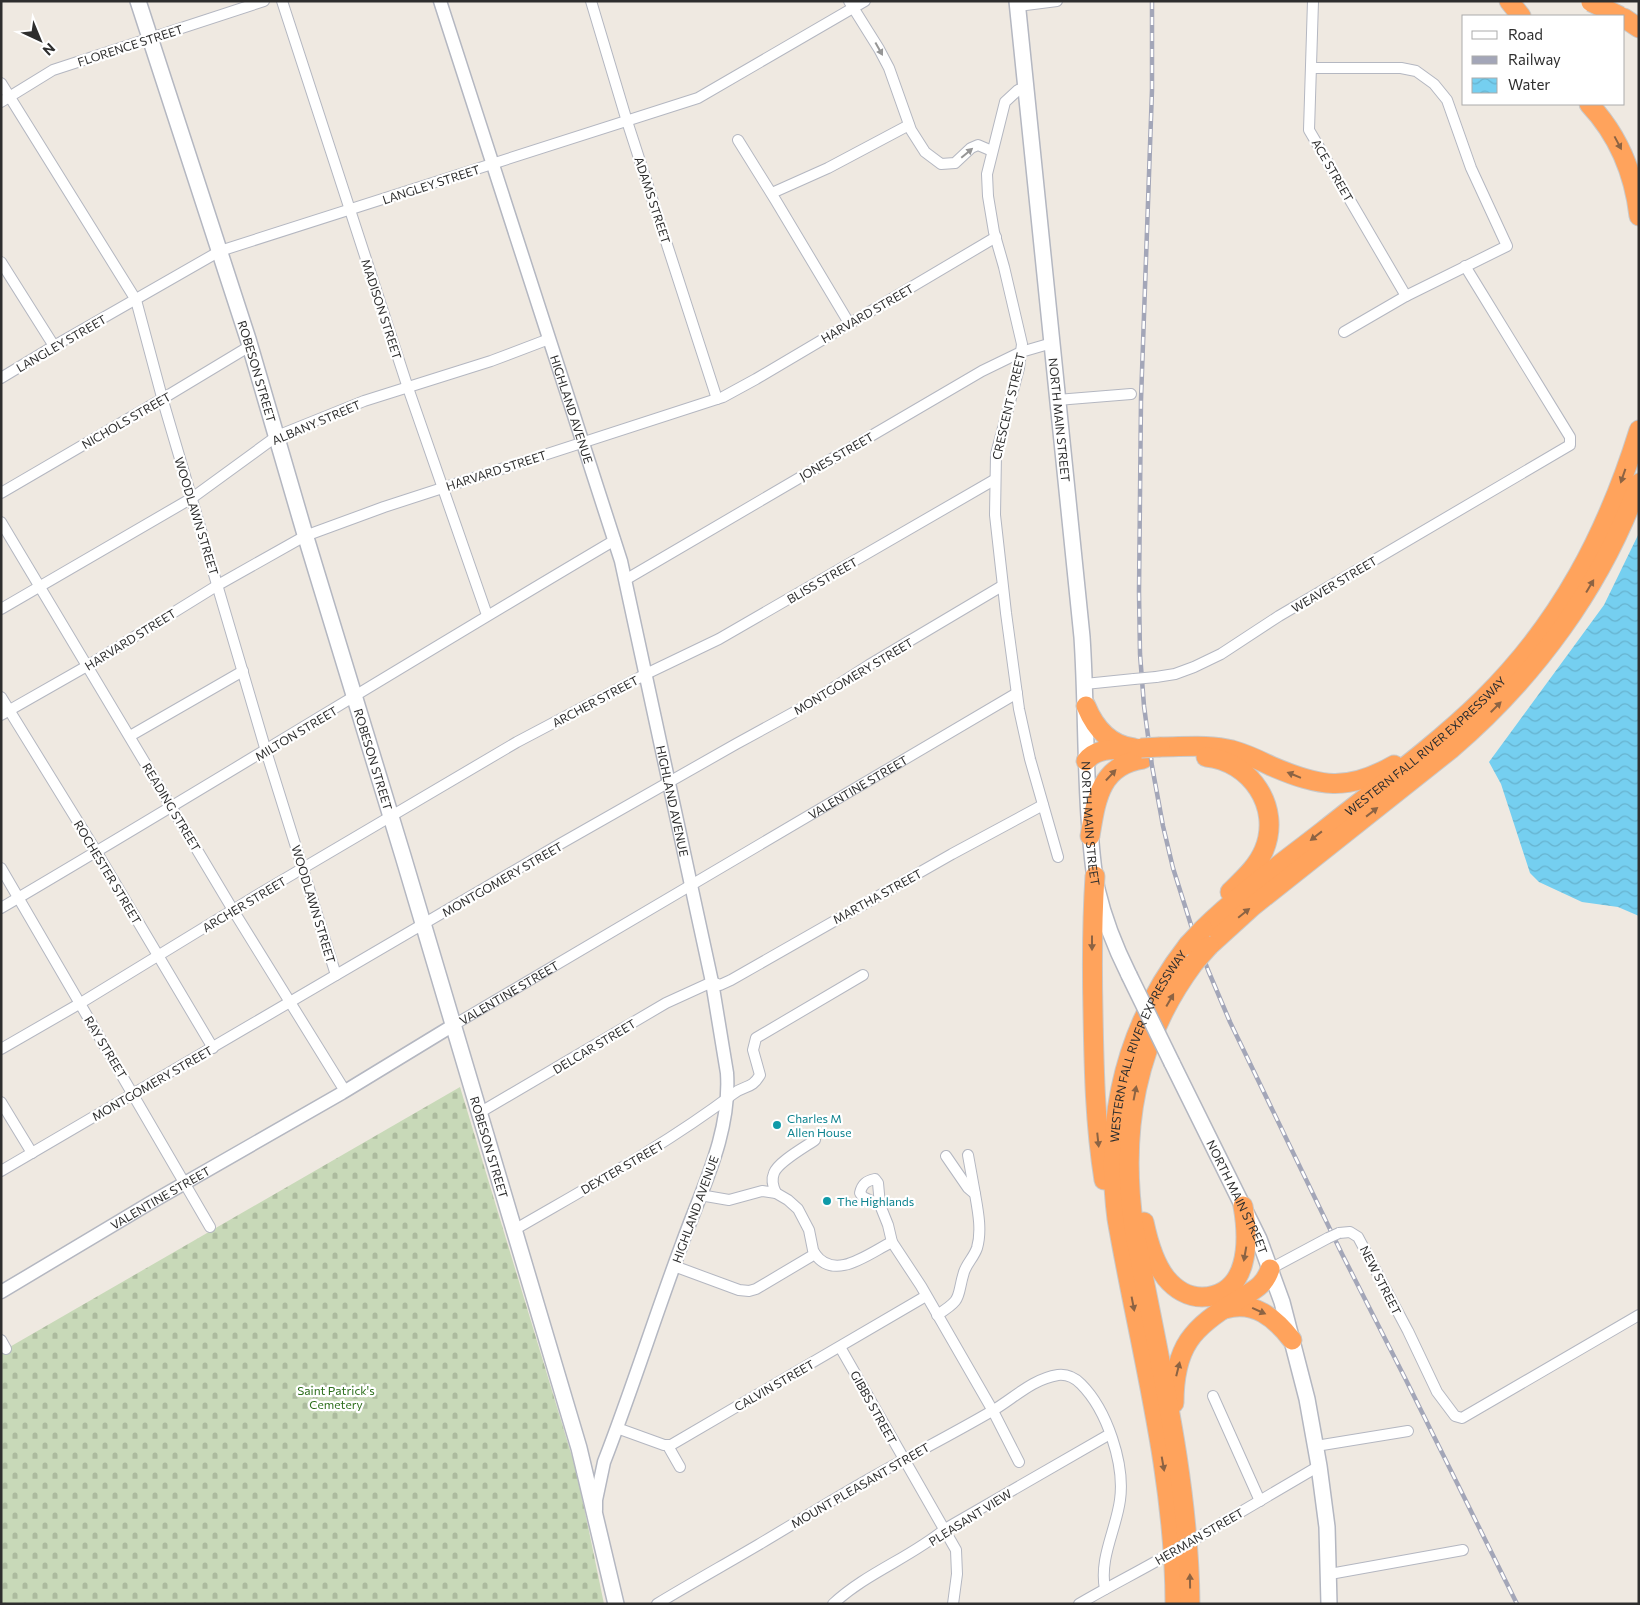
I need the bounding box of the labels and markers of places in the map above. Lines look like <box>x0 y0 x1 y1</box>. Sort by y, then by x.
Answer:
place label: Charles M Allen House <box>787 1111 852 1139</box>
marker: Charles M Allen House <box>771 1119 783 1131</box>
place label: The Highlands <box>837 1194 914 1208</box>
marker: The Highlands <box>821 1195 833 1207</box>

